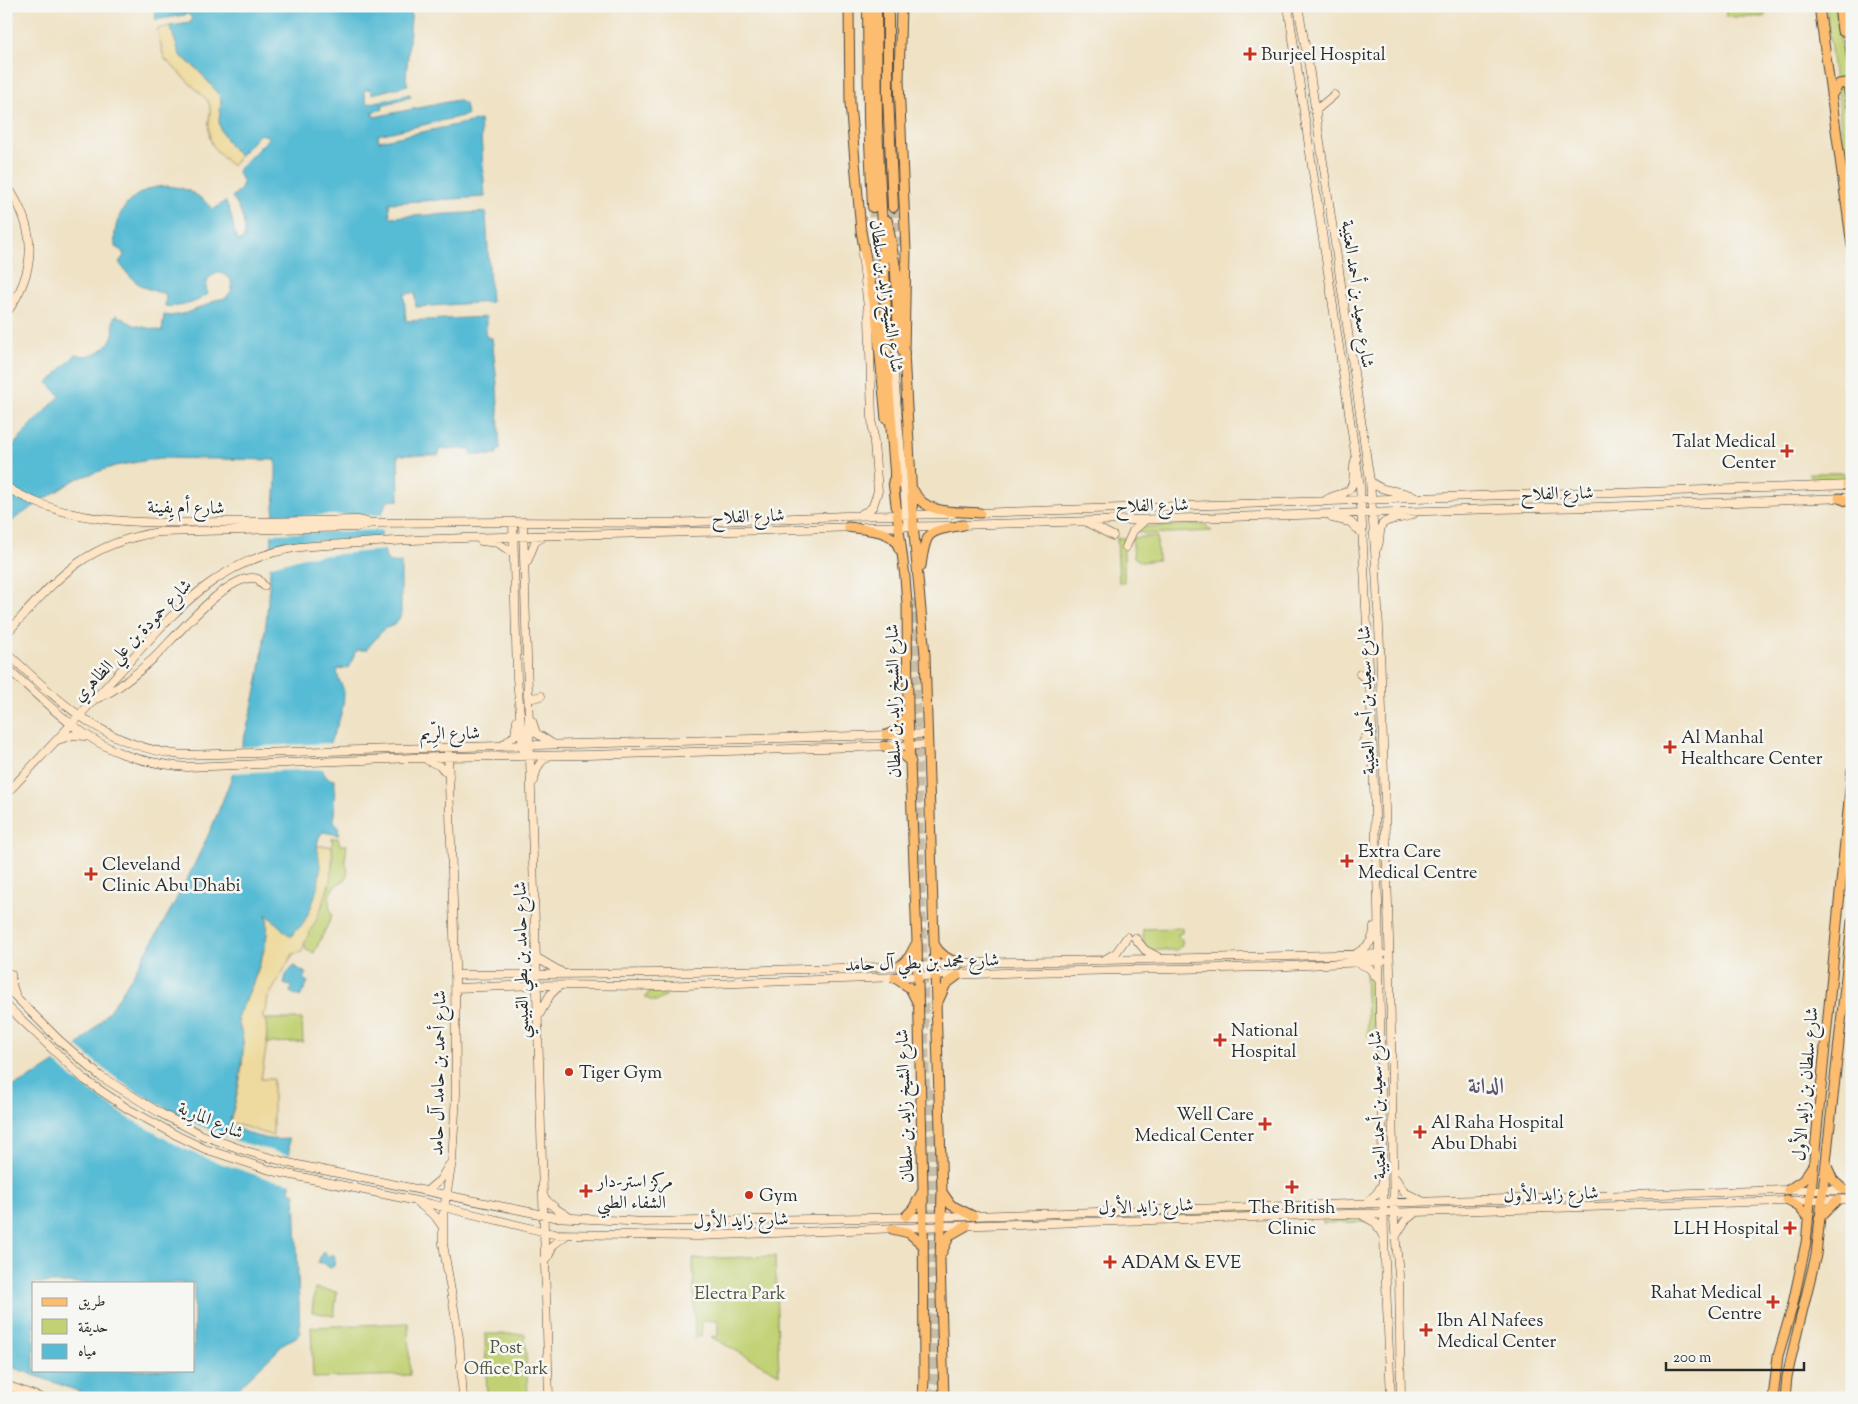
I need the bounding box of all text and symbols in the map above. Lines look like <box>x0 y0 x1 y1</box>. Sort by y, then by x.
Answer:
place label: Burjeel Hospital <box>1261 43 1386 69</box>
marker: Burjeel Hospital <box>1243 47 1257 61</box>
street label: شارع الشيخ زايد بن سلطان <box>860 218 909 375</box>
street label: شارع سعيد بن أحمد العتيبة <box>1333 218 1381 370</box>
place label: Talat Medical Center <box>1672 430 1776 477</box>
marker: Talat Medical Center <box>1780 444 1794 458</box>
street label: شارع الفلاح <box>1520 481 1594 510</box>
street label: شارع أم يِفينة <box>147 493 225 524</box>
street label: شارع الفلاح <box>1115 493 1189 522</box>
street label: شارع الفلاح <box>711 504 785 533</box>
street label: شارع حمودة بن علي الظاهري <box>68 574 201 710</box>
street label: شارع الشيخ زايد بن سلطان <box>881 624 910 778</box>
street label: شارع سعيد بن أحمد العتيبة <box>1350 625 1384 775</box>
street label: شارع الرِّيم <box>420 720 480 750</box>
place label: Al Manhal Healthcare Center <box>1681 726 1823 773</box>
marker: Al Manhal Healthcare Center <box>1663 740 1677 754</box>
place label: Extra Care Medical Centre <box>1358 840 1477 887</box>
place label: Cleveland Clinic Abu Dhabi <box>102 853 241 900</box>
marker: Extra Care Medical Centre <box>1340 854 1354 868</box>
marker: Cleveland Clinic Abu Dhabi <box>84 867 98 881</box>
street label: شارع حامد بن بطي القبيسي <box>509 881 539 1039</box>
street label: شارع محمد بن بطي آل حامد <box>844 948 1000 982</box>
street label: شارع أحمد بن حامد آل حامد <box>424 990 454 1156</box>
street label: شارع سلطان بن زايد الأول <box>1785 1006 1827 1162</box>
place label: National Hospital <box>1231 1019 1298 1066</box>
street label: شارع الشيخ زايد بن سلطان <box>890 1028 923 1183</box>
street label: شارع سعيد بن أحمد العتيبة <box>1361 1030 1395 1180</box>
marker: National Hospital <box>1213 1033 1227 1047</box>
place label: Tiger Gym <box>579 1061 662 1087</box>
marker: Tiger Gym <box>563 1066 575 1078</box>
district label: الدانة <box>1468 1072 1504 1104</box>
street label: شارع المارِية <box>173 1096 247 1147</box>
place label: Well Care Medical Center <box>1135 1103 1254 1150</box>
place label: Al Raha Hospital Abu Dhabi <box>1431 1111 1564 1158</box>
marker: Well Care Medical Center <box>1258 1117 1272 1131</box>
marker: Al Raha Hospital Abu Dhabi <box>1413 1125 1427 1139</box>
place label: مركز استر-دار الشفاء الطبي <box>595 1170 673 1219</box>
street label: شارع زايد الأول <box>1503 1179 1599 1211</box>
marker: The British Clinic <box>1285 1180 1299 1194</box>
marker: مركز استر-دار الشفاء الطبي <box>579 1184 593 1198</box>
place label: Gym <box>759 1184 798 1210</box>
marker: Gym <box>743 1189 755 1201</box>
street label: شارع زايد الأول <box>1098 1191 1194 1223</box>
place label: The British Clinic <box>1248 1196 1336 1243</box>
street label: شارع زايد الأول <box>693 1205 789 1237</box>
place label: LLH Hospital <box>1674 1217 1779 1243</box>
marker: LLH Hospital <box>1783 1221 1797 1235</box>
place label: ADAM & EVE <box>1121 1251 1241 1277</box>
marker: ADAM & EVE <box>1103 1255 1117 1269</box>
place label: Rahat Medical Centre <box>1651 1281 1762 1328</box>
legend <box>32 1282 195 1372</box>
park label: Electra Park <box>694 1282 786 1308</box>
text: طريق <box>78 1292 105 1313</box>
marker: Rahat Medical Centre <box>1766 1295 1780 1309</box>
place label: Ibn Al Nafees Medical Center <box>1437 1309 1557 1356</box>
text: حديقة <box>78 1318 108 1339</box>
marker: Ibn Al Nafees Medical Center <box>1419 1323 1433 1337</box>
park label: Post Office Park <box>464 1336 548 1383</box>
scale bar <box>1666 1339 1803 1371</box>
text: مياه <box>78 1342 96 1363</box>
text: 200 m <box>1673 1348 1712 1369</box>

